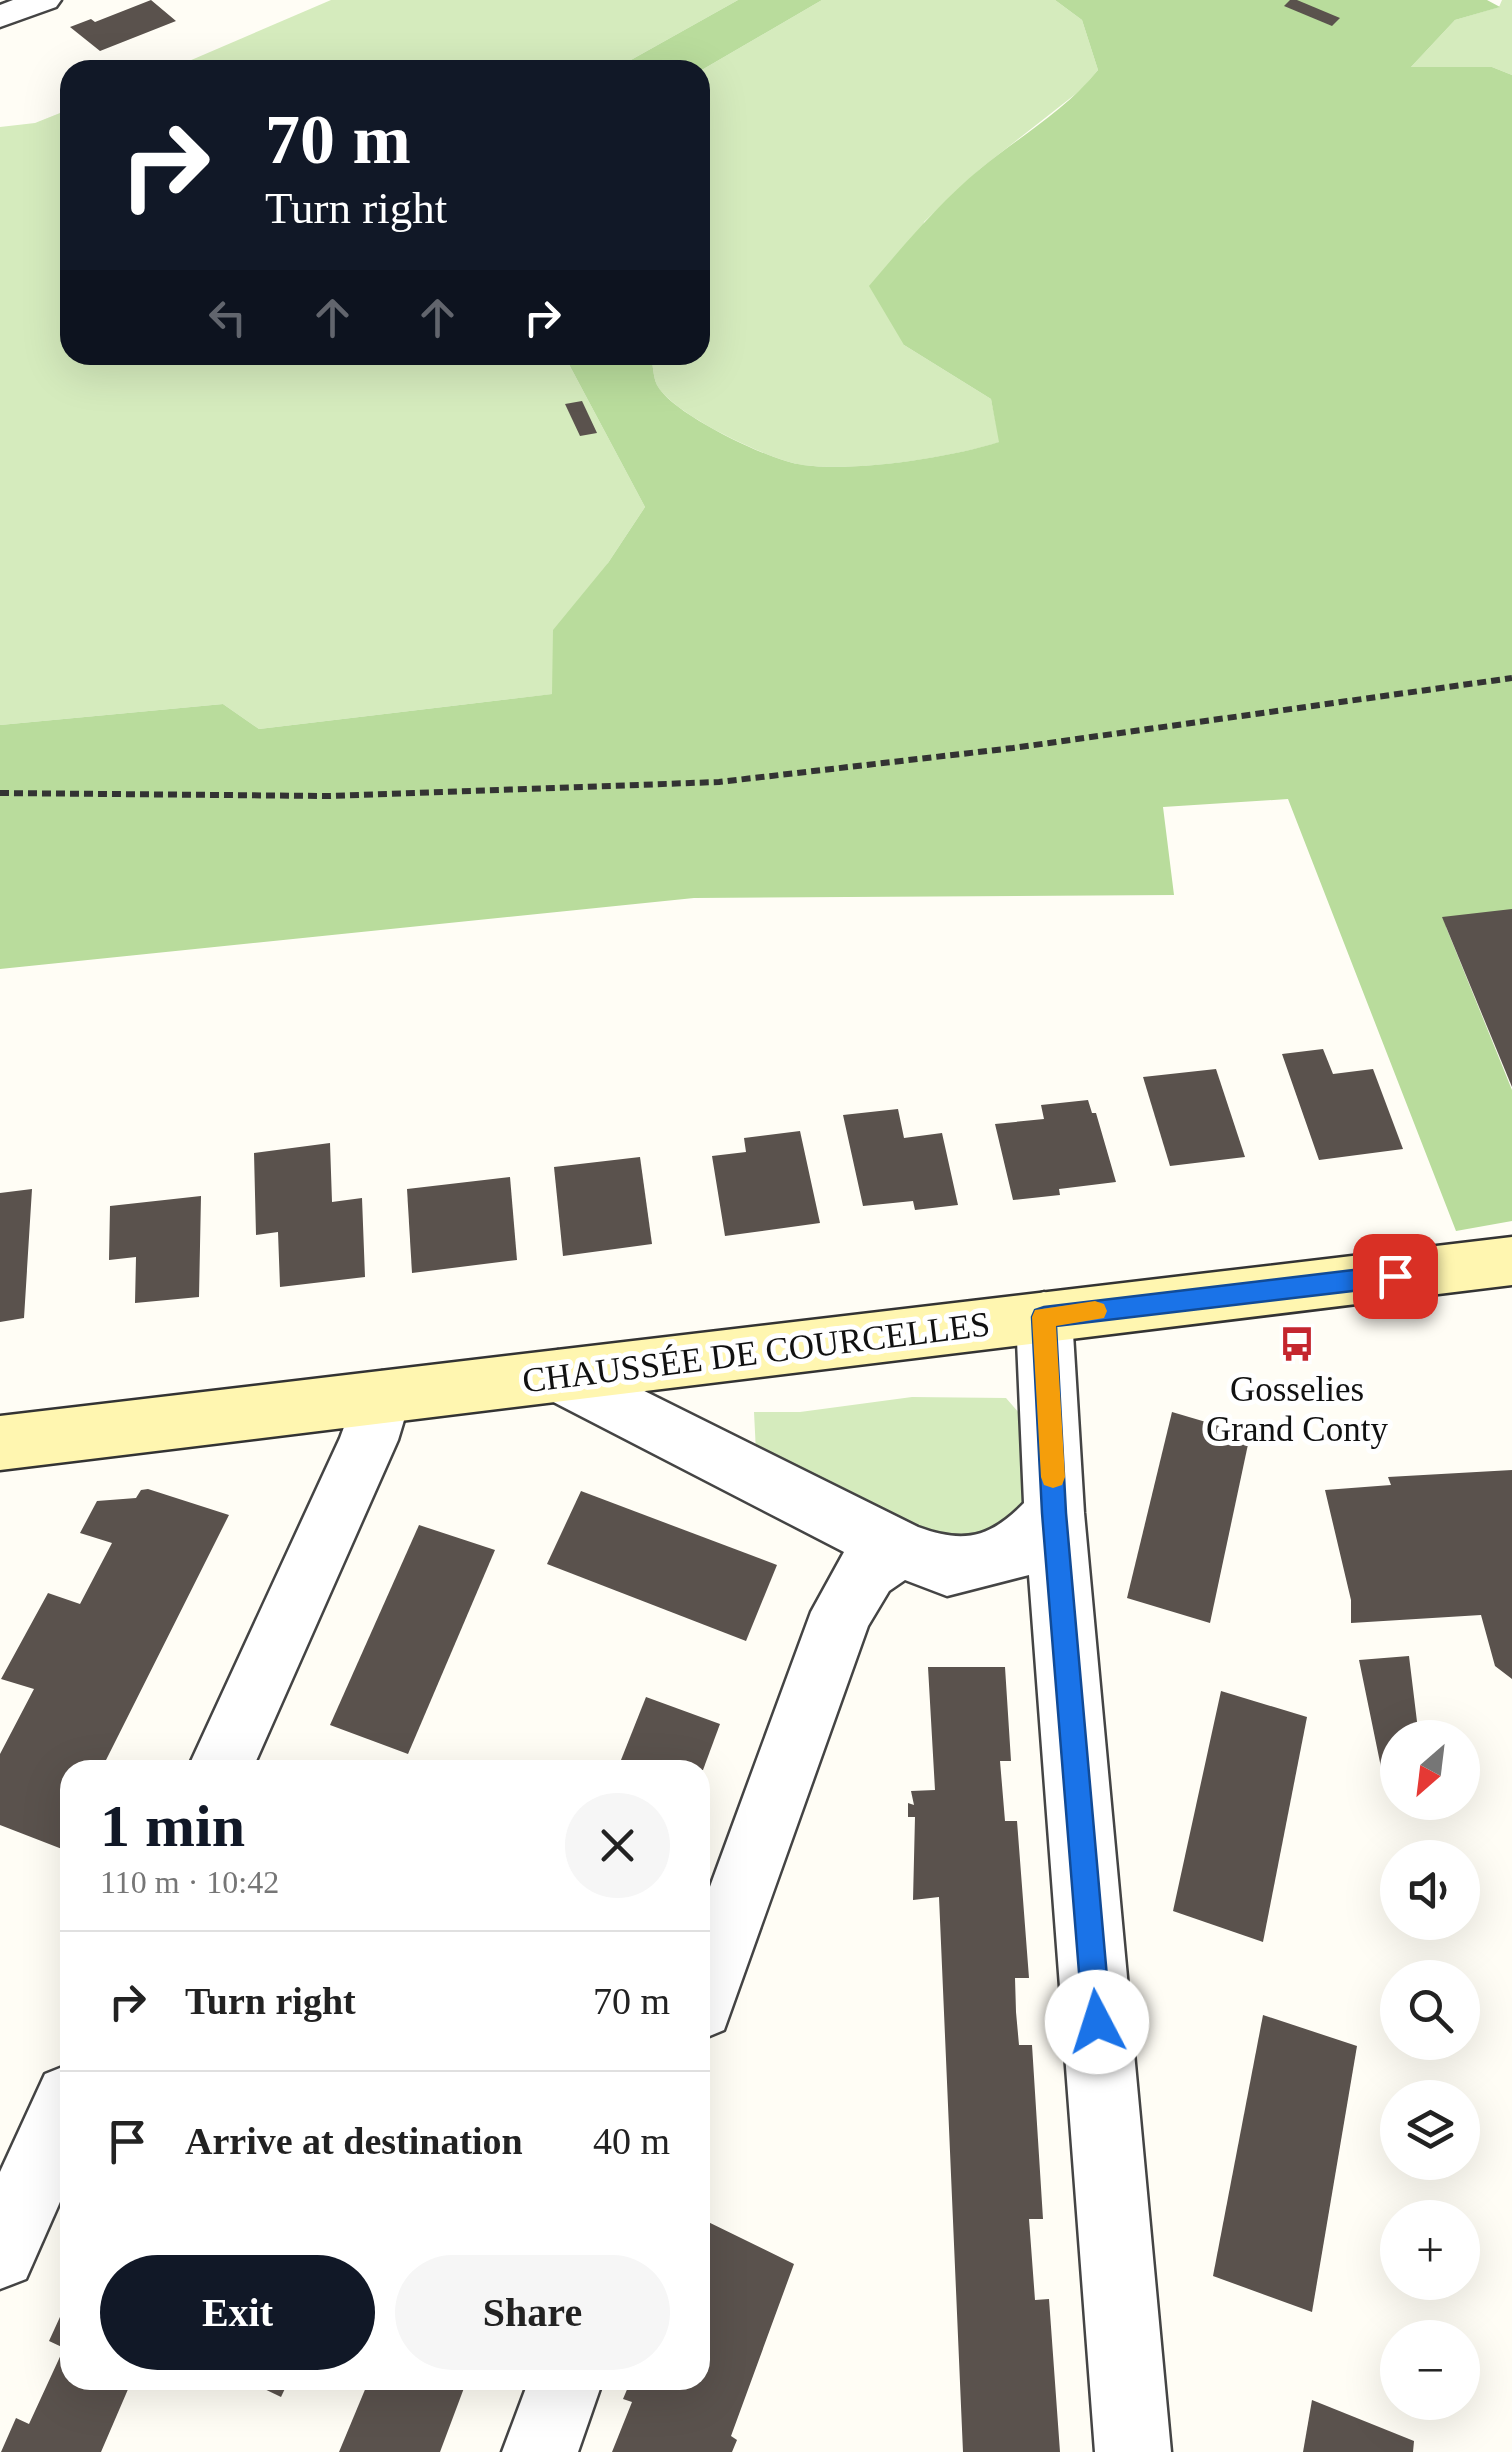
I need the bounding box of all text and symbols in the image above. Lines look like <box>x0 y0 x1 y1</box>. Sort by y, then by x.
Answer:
icon: right <box>100 100 230 230</box>
text: 70 m <box>265 101 411 178</box>
text: Turn right <box>265 183 447 233</box>
icon: left <box>200 290 255 345</box>
icon: ahead <box>305 290 360 345</box>
icon: ahead <box>410 290 465 345</box>
icon: right <box>515 290 570 345</box>
pin <box>1353 1234 1438 1319</box>
icon: arrive <box>1368 1249 1423 1304</box>
street label: CHAUSSÉE DE COURCELLES <box>520 1304 992 1401</box>
bus stop icon: Gosselies Grand Conty <box>1278 1325 1316 1363</box>
place label: Gosselies Grand Conty <box>1206 1370 1388 1449</box>
north arrow <box>1380 1720 1480 1820</box>
map controls <box>1380 1720 1480 2420</box>
text: 1 min <box>100 1793 245 1859</box>
button: close <box>565 1793 670 1898</box>
button: sound <box>1380 1840 1480 1940</box>
text: 110 m · 10:42 <box>100 1864 279 1900</box>
button: search <box>1380 1960 1480 2060</box>
position arrow <box>1045 1970 1149 2074</box>
icon: right <box>100 1974 155 2029</box>
text: Turn right <box>185 1980 356 2022</box>
text: 70 m <box>593 1980 670 2022</box>
button: layers <box>1380 2080 1480 2180</box>
icon: arrive <box>100 2114 155 2169</box>
text: Arrive at destination <box>185 2120 523 2162</box>
text: 40 m <box>593 2120 670 2162</box>
button: + <box>1380 2200 1480 2300</box>
button: Exit <box>100 2255 375 2370</box>
button: Share <box>395 2255 670 2370</box>
button: − <box>1380 2320 1480 2420</box>

